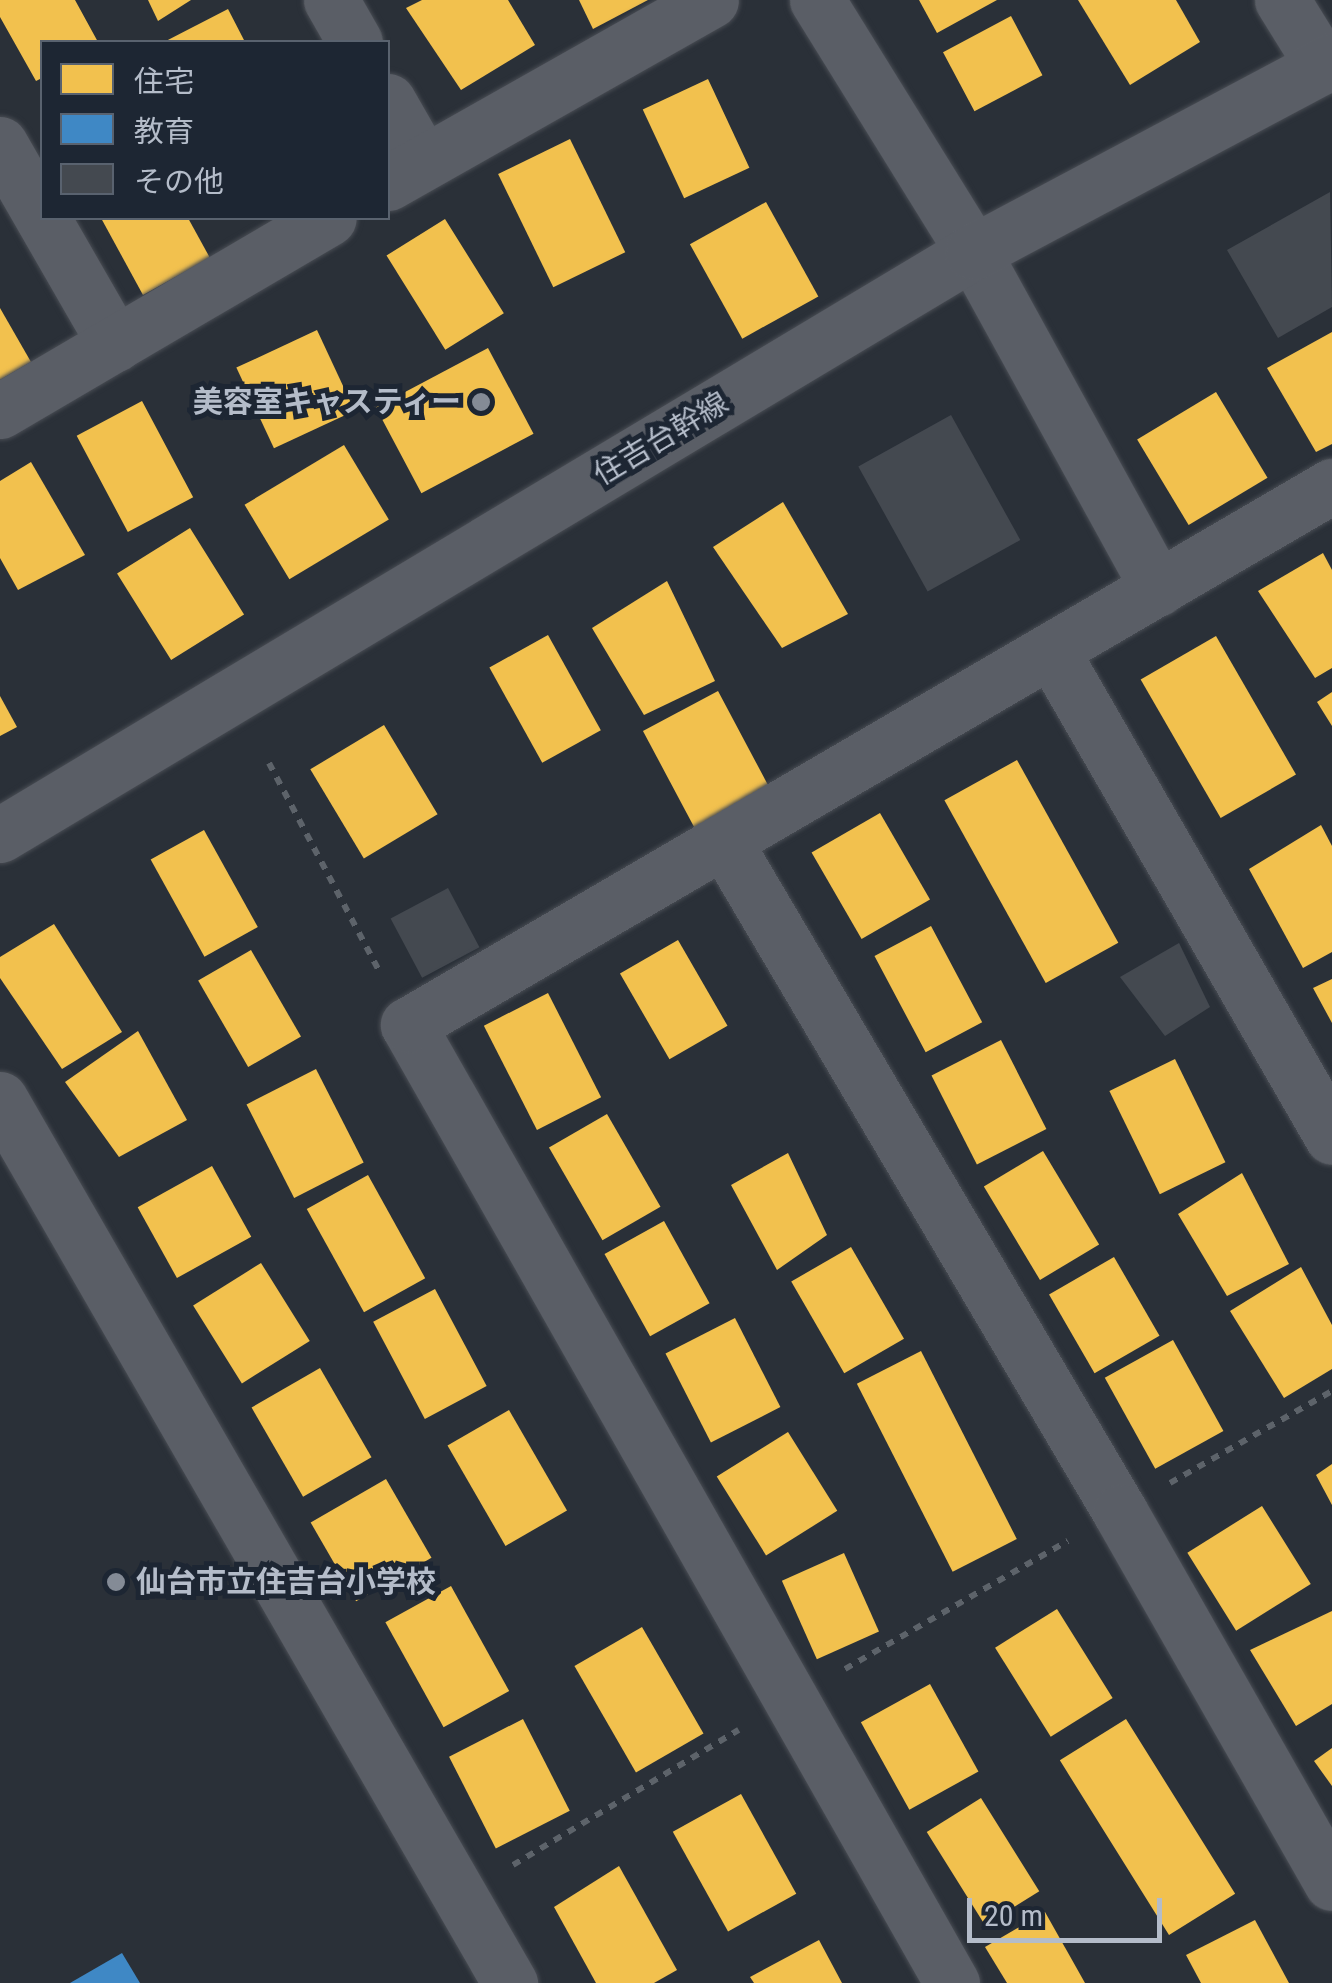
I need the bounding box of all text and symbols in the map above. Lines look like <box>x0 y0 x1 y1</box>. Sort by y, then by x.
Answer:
legend <box>40 40 390 220</box>
text: 住宅 <box>134 64 194 99</box>
text: 教育 <box>134 114 194 149</box>
text: その他 <box>134 164 224 199</box>
place label: 美容室キャスティー <box>191 384 461 420</box>
street label: 住吉台幹線 <box>587 385 735 493</box>
marker: 美容室キャスティー <box>470 391 492 413</box>
place label: 仙台市立住吉台小学校 <box>136 1564 436 1600</box>
marker: 仙台市立住吉台小学校 <box>105 1571 127 1593</box>
scale bar <box>972 1878 1167 1940</box>
text: 20 m <box>984 1898 1043 1933</box>

